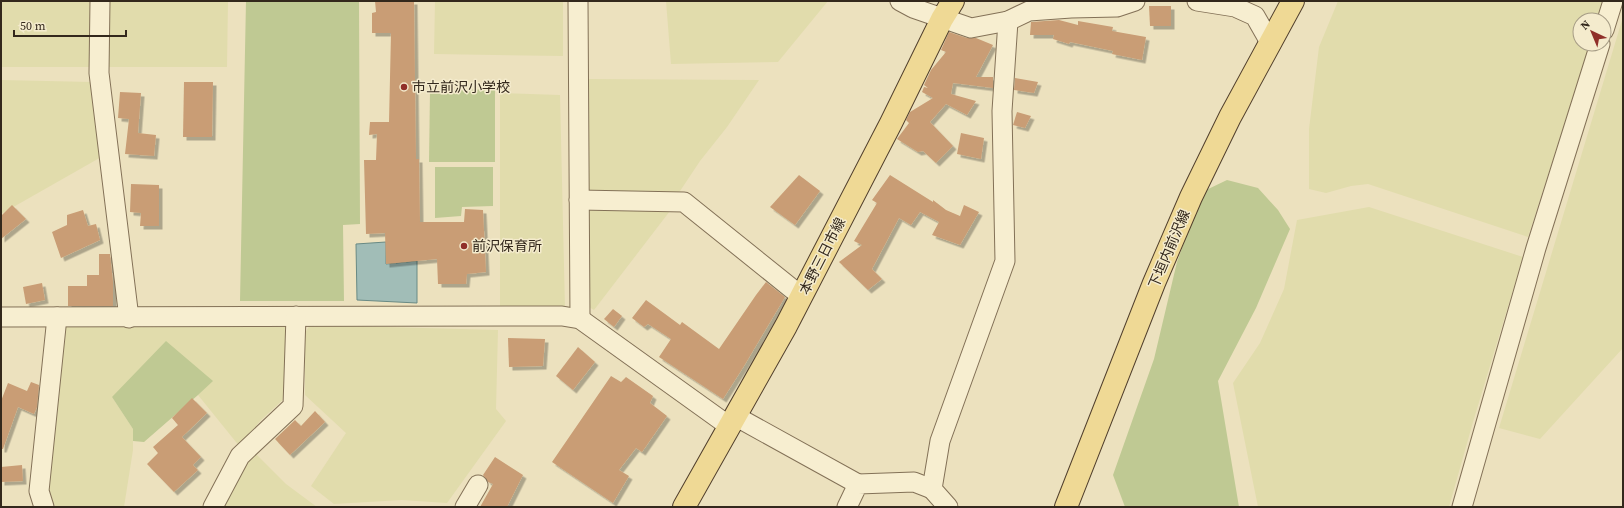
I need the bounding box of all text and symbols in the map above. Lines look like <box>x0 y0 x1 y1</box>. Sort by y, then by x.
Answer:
scale bar <box>14 12 126 38</box>
north arrow <box>1572 12 1612 52</box>
text: N <box>1577 17 1593 33</box>
text: 50 m <box>20 18 46 34</box>
place label: 市立前沢小学校 <box>412 77 510 97</box>
marker: 市立前沢小学校 <box>399 82 409 92</box>
street label: 下垣内前沢線 <box>1143 206 1195 292</box>
street label: 本野三日市線 <box>794 214 850 298</box>
place label: 前沢保育所 <box>472 236 542 256</box>
marker: 前沢保育所 <box>459 241 469 251</box>

